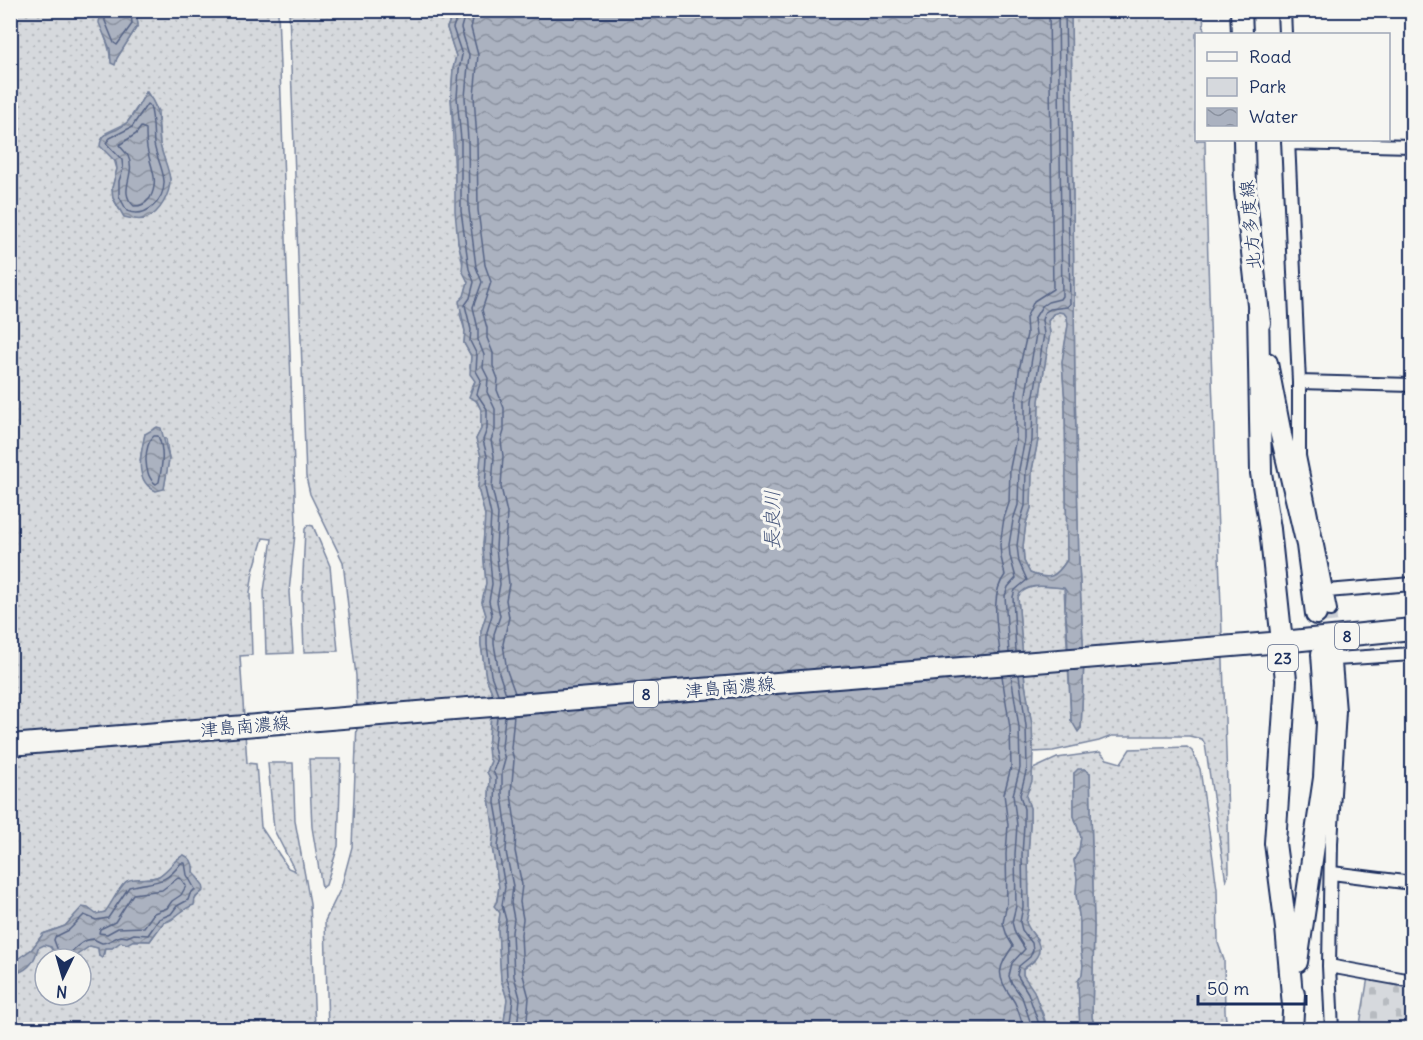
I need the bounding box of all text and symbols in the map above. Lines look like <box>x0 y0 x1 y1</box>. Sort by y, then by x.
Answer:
legend <box>1195 33 1390 141</box>
text: Road <box>1249 45 1292 68</box>
text: Park <box>1249 75 1286 98</box>
text: Water <box>1249 105 1299 128</box>
street label: 北方多度線 <box>1235 179 1265 271</box>
water label: 長良川 <box>759 490 784 550</box>
road number: 8 <box>1335 623 1359 649</box>
road number: 23 <box>1268 645 1298 671</box>
street label: 津島南濃線 <box>684 672 776 702</box>
road number: 8 <box>634 681 658 707</box>
street label: 津島南濃線 <box>199 711 291 741</box>
north arrow <box>33 947 93 1007</box>
scale bar <box>1198 968 1306 1006</box>
text: 50 m <box>1207 977 1249 1000</box>
text: N <box>55 981 68 1002</box>

